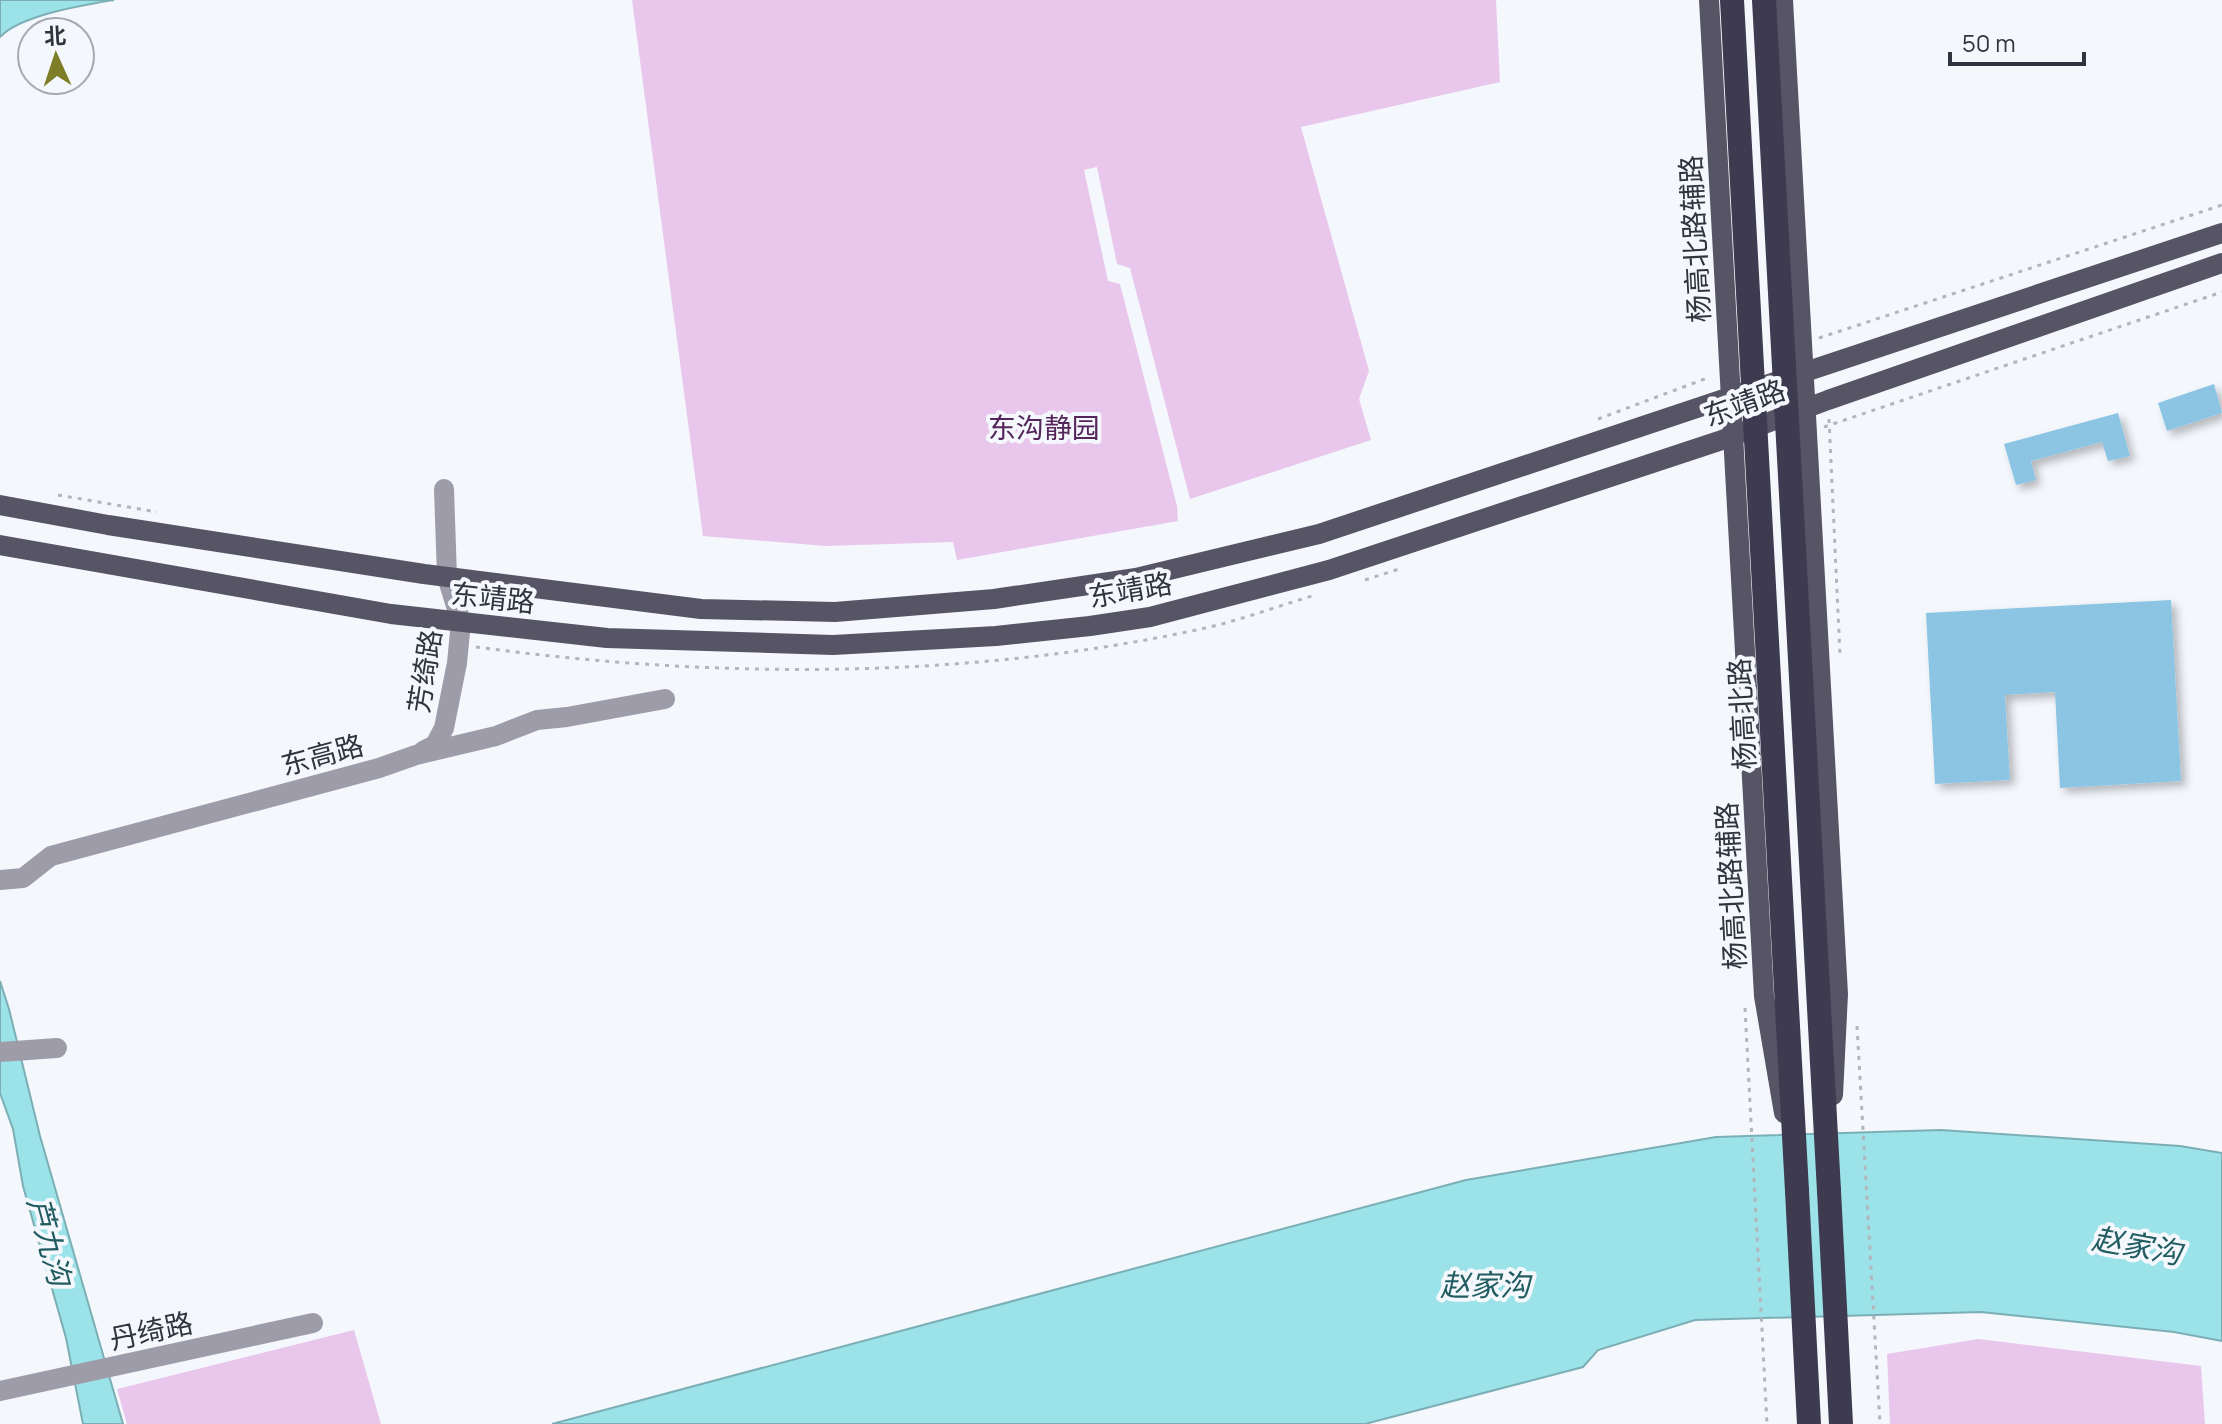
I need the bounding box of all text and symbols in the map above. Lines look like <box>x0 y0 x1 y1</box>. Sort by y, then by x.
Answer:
north arrow <box>16 16 96 96</box>
scale bar <box>1950 16 2084 66</box>
text: 北 <box>43 20 67 52</box>
text: 50 m <box>1962 26 2016 59</box>
street label: 杨高北路辅路 <box>1671 154 1717 324</box>
street label: 东靖路 <box>1698 370 1790 434</box>
park label: 东沟静园 <box>988 408 1100 446</box>
street label: 东靖路 <box>1085 563 1175 615</box>
street label: 东靖路 <box>449 574 537 620</box>
street label: 芳绮路 <box>399 627 449 715</box>
street label: 杨高北路 <box>1719 657 1763 771</box>
street label: 东高路 <box>277 725 367 783</box>
street label: 杨高北路辅路 <box>1707 801 1753 971</box>
water label: 芦九沟 <box>19 1192 82 1293</box>
water label: 赵家沟 <box>2089 1217 2188 1274</box>
water label: 赵家沟 <box>1440 1264 1533 1305</box>
street label: 丹绮路 <box>106 1303 196 1357</box>

